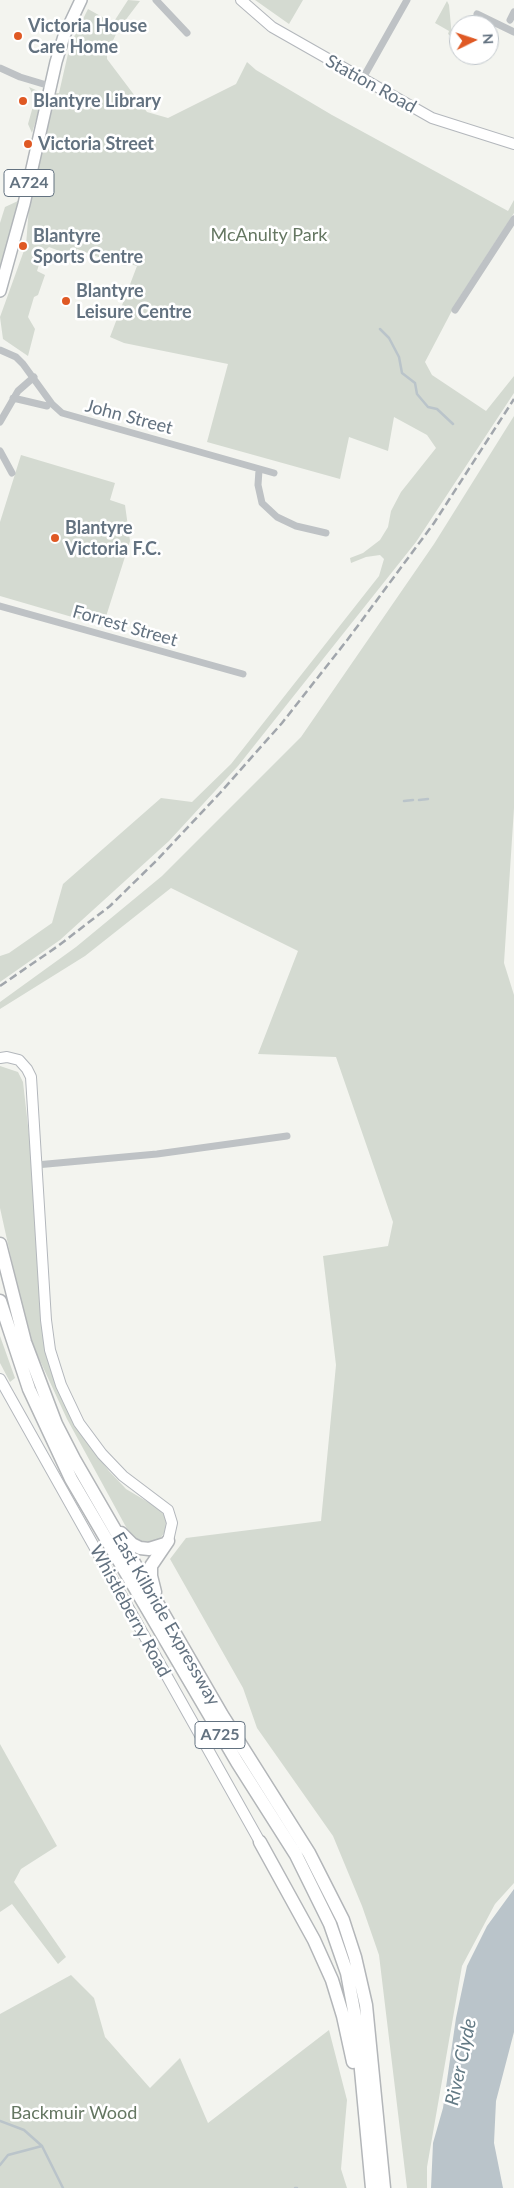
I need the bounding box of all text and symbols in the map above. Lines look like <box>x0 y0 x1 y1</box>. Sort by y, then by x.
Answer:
place label: Victoria House Care Home <box>28 15 147 58</box>
north arrow <box>449 15 499 65</box>
marker: Victoria House Care Home <box>12 30 24 42</box>
text: N <box>480 33 497 45</box>
street label: Station Road <box>322 50 420 118</box>
place label: Blantyre Library <box>33 90 161 112</box>
marker: Blantyre Library <box>17 95 29 107</box>
place label: Victoria Street <box>38 133 154 155</box>
marker: Victoria Street <box>22 138 34 150</box>
road number: A724 <box>4 170 54 197</box>
park label: McAnulty Park <box>210 224 328 246</box>
place label: Blantyre Sports Centre <box>33 225 143 268</box>
marker: Blantyre Sports Centre <box>17 240 29 252</box>
place label: Blantyre Leisure Centre <box>76 280 192 322</box>
marker: Blantyre Leisure Centre <box>60 295 72 307</box>
street label: John Street <box>83 395 175 439</box>
place label: Blantyre Victoria F.C. <box>65 517 161 560</box>
marker: Blantyre Victoria F.C. <box>49 532 61 544</box>
street label: Forrest Street <box>70 601 180 651</box>
street label: East Kilbride Expressway <box>108 1529 224 1709</box>
street label: Whistleberry Road <box>85 1541 175 1681</box>
road number: A725 <box>195 1722 245 1748</box>
water label: River Clyde <box>441 2016 481 2108</box>
park label: Backmuir Wood <box>11 2102 137 2124</box>

